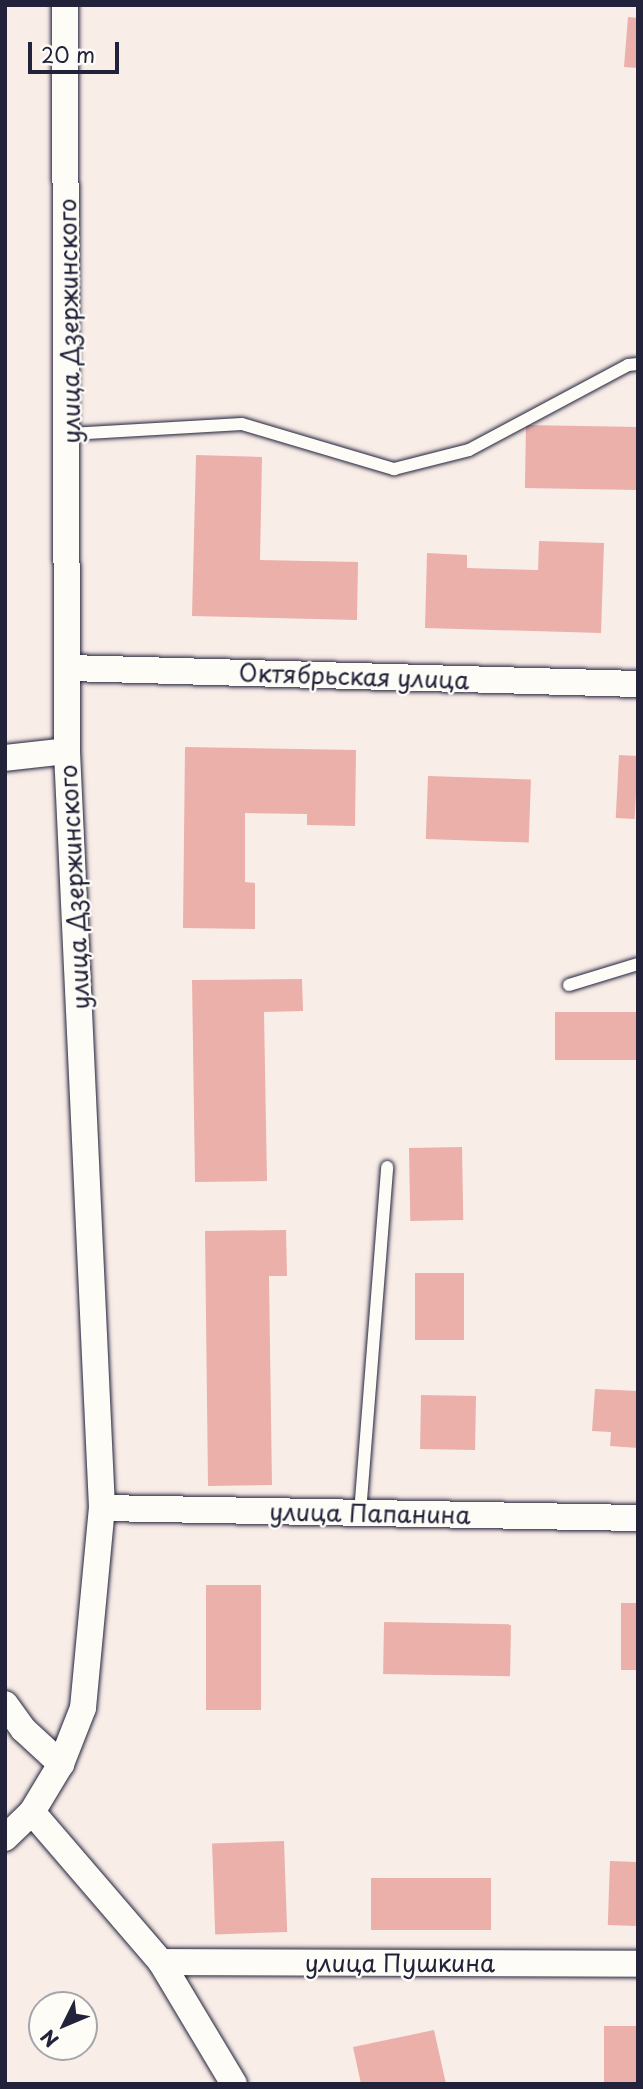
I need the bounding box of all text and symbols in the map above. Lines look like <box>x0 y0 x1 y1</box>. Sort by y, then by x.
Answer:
scale bar <box>32 28 122 72</box>
text: 20 m <box>41 38 95 70</box>
street label: улица Дзержинского <box>52 198 86 444</box>
street label: Октябрьская улица <box>237 658 471 694</box>
street label: улица Дзержинского <box>53 763 95 1011</box>
street label: улица Папанина <box>269 1497 471 1529</box>
street label: улица Пушкина <box>304 1949 496 1977</box>
north arrow <box>28 1991 98 2061</box>
text: N <box>34 2024 64 2054</box>

